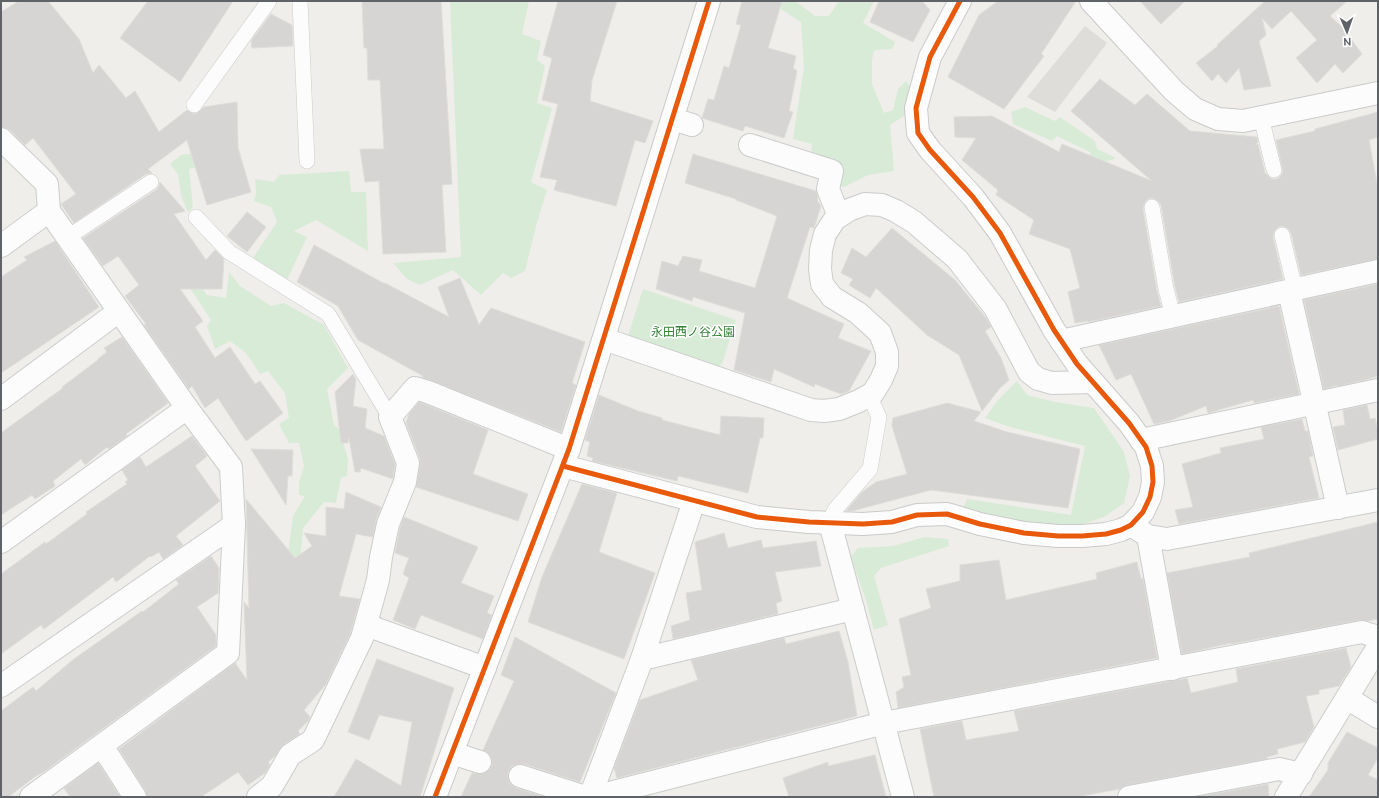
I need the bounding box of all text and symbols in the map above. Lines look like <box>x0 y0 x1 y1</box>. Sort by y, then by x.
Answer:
north arrow <box>1327 12 1367 52</box>
text: N <box>1343 36 1352 48</box>
park label: 永田西ノ谷公園 <box>651 325 735 338</box>

